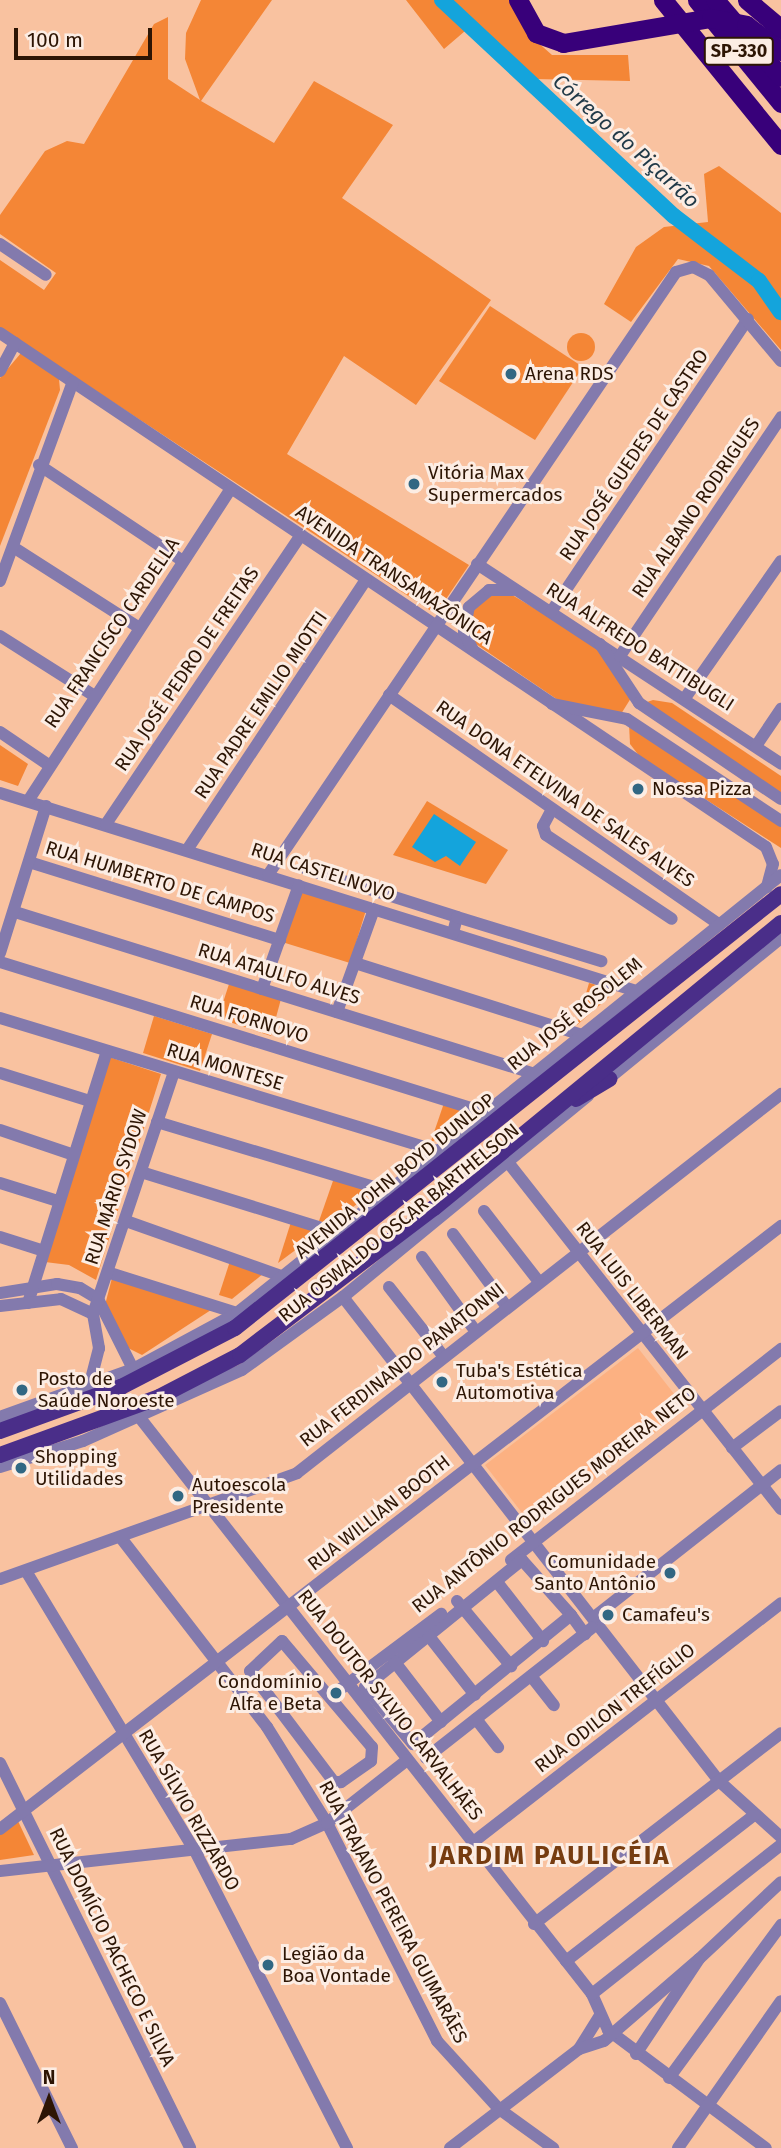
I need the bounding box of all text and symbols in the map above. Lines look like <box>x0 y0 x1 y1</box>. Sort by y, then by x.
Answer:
scale bar <box>18 14 156 58</box>
text: 100 m <box>27 27 83 53</box>
road number: SP-330 <box>702 36 776 66</box>
water label: Córrego do Piçarrão <box>548 69 704 213</box>
street label: RUA JOSÉ GUEDES DE CASTRO <box>555 345 713 565</box>
place label: Arena RDS <box>525 363 614 385</box>
marker: Arena RDS <box>503 366 519 382</box>
street label: RUA ALBANO RODRIGUES <box>627 414 765 602</box>
place label: Vitória Max Supermercados <box>428 462 562 506</box>
marker: Vitória Max Supermercados <box>406 476 422 492</box>
street label: AVENIDA TRANSAMAZÔNICA <box>291 501 497 649</box>
street label: RUA FRANCISCO CARDELLA <box>40 534 184 732</box>
street label: RUA JOSÉ PEDRO DE FREITAS <box>110 563 264 775</box>
street label: RUA ALFREDO BATTIBUGLI <box>542 578 738 716</box>
street label: RUA PADRE EMILIO MIOTTI <box>190 607 332 803</box>
street label: RUA DONA ETELVINA DE SALES ALVES <box>431 696 699 892</box>
place label: Nossa Pizza <box>652 778 752 800</box>
marker: Nossa Pizza <box>630 781 646 797</box>
street label: RUA HUMBERTO DE CAMPOS <box>43 836 277 928</box>
street label: RUA CASTELNOVO <box>248 838 398 906</box>
street label: RUA ATAULFO ALVES <box>195 939 363 1009</box>
street label: RUA JOSÉ ROSOLEM <box>503 953 647 1075</box>
street label: RUA FORNOVO <box>187 990 311 1048</box>
street label: RUA MONTESE <box>164 1038 286 1096</box>
street label: AVENIDA JOHN BOYD DUNLOP <box>291 1088 499 1264</box>
street label: RUA MÁRIO SYDOW <box>80 1106 152 1268</box>
street label: RUA OSWALDO OSCAR BARTHELSON <box>274 1119 524 1327</box>
street label: RUA LUIS LIBERMAN <box>571 1217 693 1365</box>
street label: RUA FERDINANDO PANATONNI <box>295 1278 509 1452</box>
place label: Tuba's Estética Automotiva <box>456 1360 583 1404</box>
place label: Posto de Saúde Noroeste <box>38 1368 175 1412</box>
marker: Tuba's Estética Automotiva <box>434 1374 450 1390</box>
marker: Posto de Saúde Noroeste <box>12 1380 32 1400</box>
street label: RUA ANTÔNIO RODRIGUES MOREIRA NETO <box>407 1382 701 1618</box>
place label: Shopping Utilidades <box>35 1446 123 1490</box>
street label: RUA WILLIAN BOOTH <box>303 1450 455 1576</box>
marker: Shopping Utilidades <box>13 1460 29 1476</box>
place label: Autoescola Presidente <box>192 1474 286 1518</box>
marker: Autoescola Presidente <box>170 1488 186 1504</box>
place label: Comunidade Santo Antônio <box>534 1551 656 1595</box>
marker: Comunidade Santo Antônio <box>662 1565 678 1581</box>
street label: RUA DOUTOR SYLVIO CARVALHÃES <box>293 1585 487 1825</box>
place label: Camafeu's <box>622 1604 710 1626</box>
marker: Camafeu's <box>600 1607 616 1623</box>
street label: RUA ODILON TREFÍGLIO <box>530 1638 700 1778</box>
place label: Condomínio Alfa e Beta <box>218 1671 322 1715</box>
marker: Condomínio Alfa e Beta <box>328 1685 344 1701</box>
street label: RUA SÍLVIO RIZZARDO <box>133 1725 245 1895</box>
street label: RUA TRAJANO PEREIRA GUIMARÃES <box>314 1777 472 2047</box>
street label: RUA DOMÍCIO PACHECO E SILVA <box>44 1824 180 2070</box>
district label: JARDIM PAULICÉIA <box>431 1840 669 1872</box>
place label: Legião da Boa Vontade <box>282 1943 391 1987</box>
marker: Legião da Boa Vontade <box>260 1957 276 1973</box>
north arrow <box>14 2064 84 2134</box>
text: N <box>43 2066 55 2089</box>

